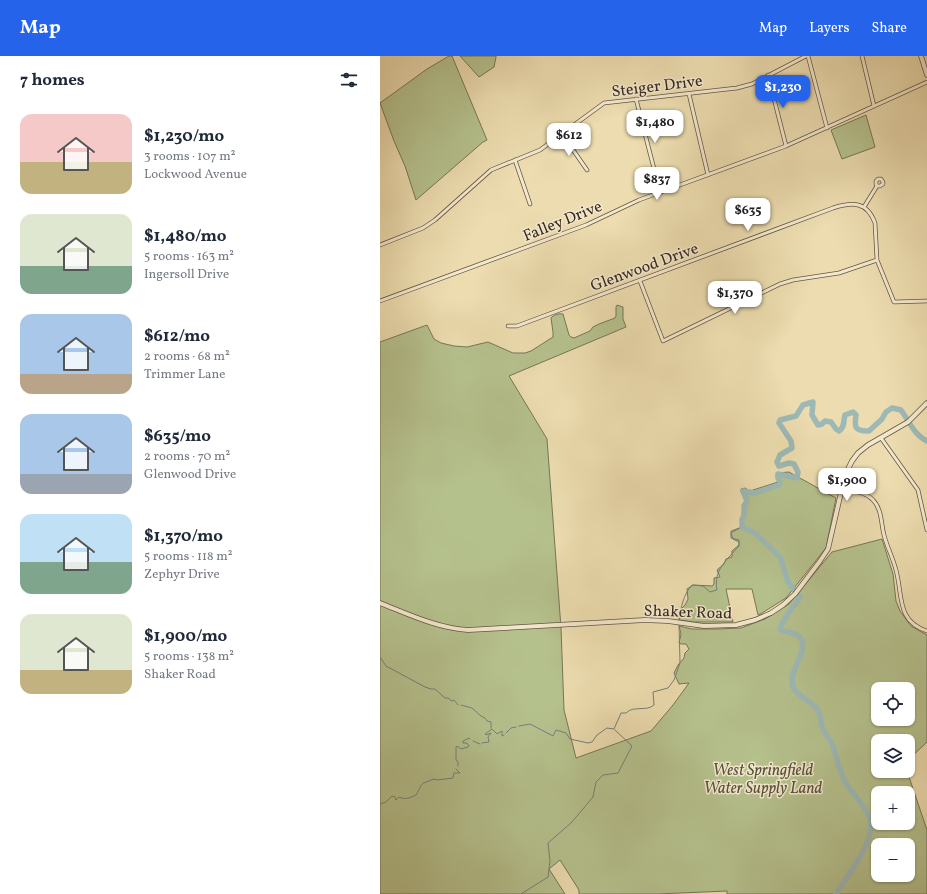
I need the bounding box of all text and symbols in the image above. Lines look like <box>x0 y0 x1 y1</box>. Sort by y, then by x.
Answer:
text: Map <box>20 15 61 41</box>
text: Map <box>759 19 787 38</box>
text: Layers <box>809 19 849 38</box>
text: Share <box>871 19 907 38</box>
text: 7 homes <box>20 69 85 92</box>
icon: filters <box>338 69 360 91</box>
street label: Steiger Drive <box>611 70 704 103</box>
pin: $1,230 <box>750 75 816 109</box>
text: $1,230 <box>764 79 802 97</box>
pin: $1,480 <box>622 110 688 144</box>
text: $1,480 <box>635 114 675 132</box>
pin: $612 <box>545 123 593 157</box>
text: $1,230/mo <box>144 125 224 148</box>
text: $612 <box>556 127 582 145</box>
icon: home <box>52 130 100 178</box>
text: 3 rooms · 107 m² <box>144 148 235 166</box>
text: Lockwood Avenue <box>144 166 247 184</box>
pin: $837 <box>633 167 681 201</box>
text: $837 <box>643 171 671 189</box>
street label: Falley Drive <box>520 196 606 248</box>
pin: $635 <box>724 198 772 232</box>
text: $635 <box>734 202 762 220</box>
text: $1,480/mo <box>144 225 227 248</box>
icon: home <box>52 230 100 278</box>
street label: Glenwood Drive <box>588 238 702 298</box>
text: 5 rooms · 163 m² <box>144 248 234 266</box>
text: Ingersoll Drive <box>144 266 229 284</box>
pin: $1,370 <box>702 281 768 315</box>
text: $1,370 <box>717 285 753 303</box>
text: $612/mo <box>144 325 210 348</box>
icon: home <box>52 330 100 378</box>
text: 2 rooms · 68 m² <box>144 348 230 366</box>
text: Trimmer Lane <box>144 366 225 384</box>
text: $635/mo <box>144 425 211 448</box>
icon: home <box>52 430 100 478</box>
text: 2 rooms · 70 m² <box>144 448 230 466</box>
text: Glenwood Drive <box>144 466 236 484</box>
pin: $1,900 <box>814 468 880 502</box>
text: $1,900 <box>827 472 867 490</box>
text: $1,370/mo <box>144 525 223 548</box>
icon: home <box>52 530 100 578</box>
text: 5 rooms · 118 m² <box>144 548 233 566</box>
text: Zephyr Drive <box>144 566 220 584</box>
street label: Shaker Road <box>643 600 733 626</box>
text: $1,900/mo <box>144 625 227 648</box>
icon: home <box>52 630 100 678</box>
text: 5 rooms · 138 m² <box>144 648 234 666</box>
text: Shaker Road <box>144 666 216 684</box>
map controls <box>871 682 915 882</box>
button: locate <box>871 682 915 726</box>
button: layers <box>871 734 915 778</box>
park label: West Springfield Water Supply Land <box>704 760 823 800</box>
button: + <box>871 786 915 830</box>
button: − <box>871 838 915 882</box>

